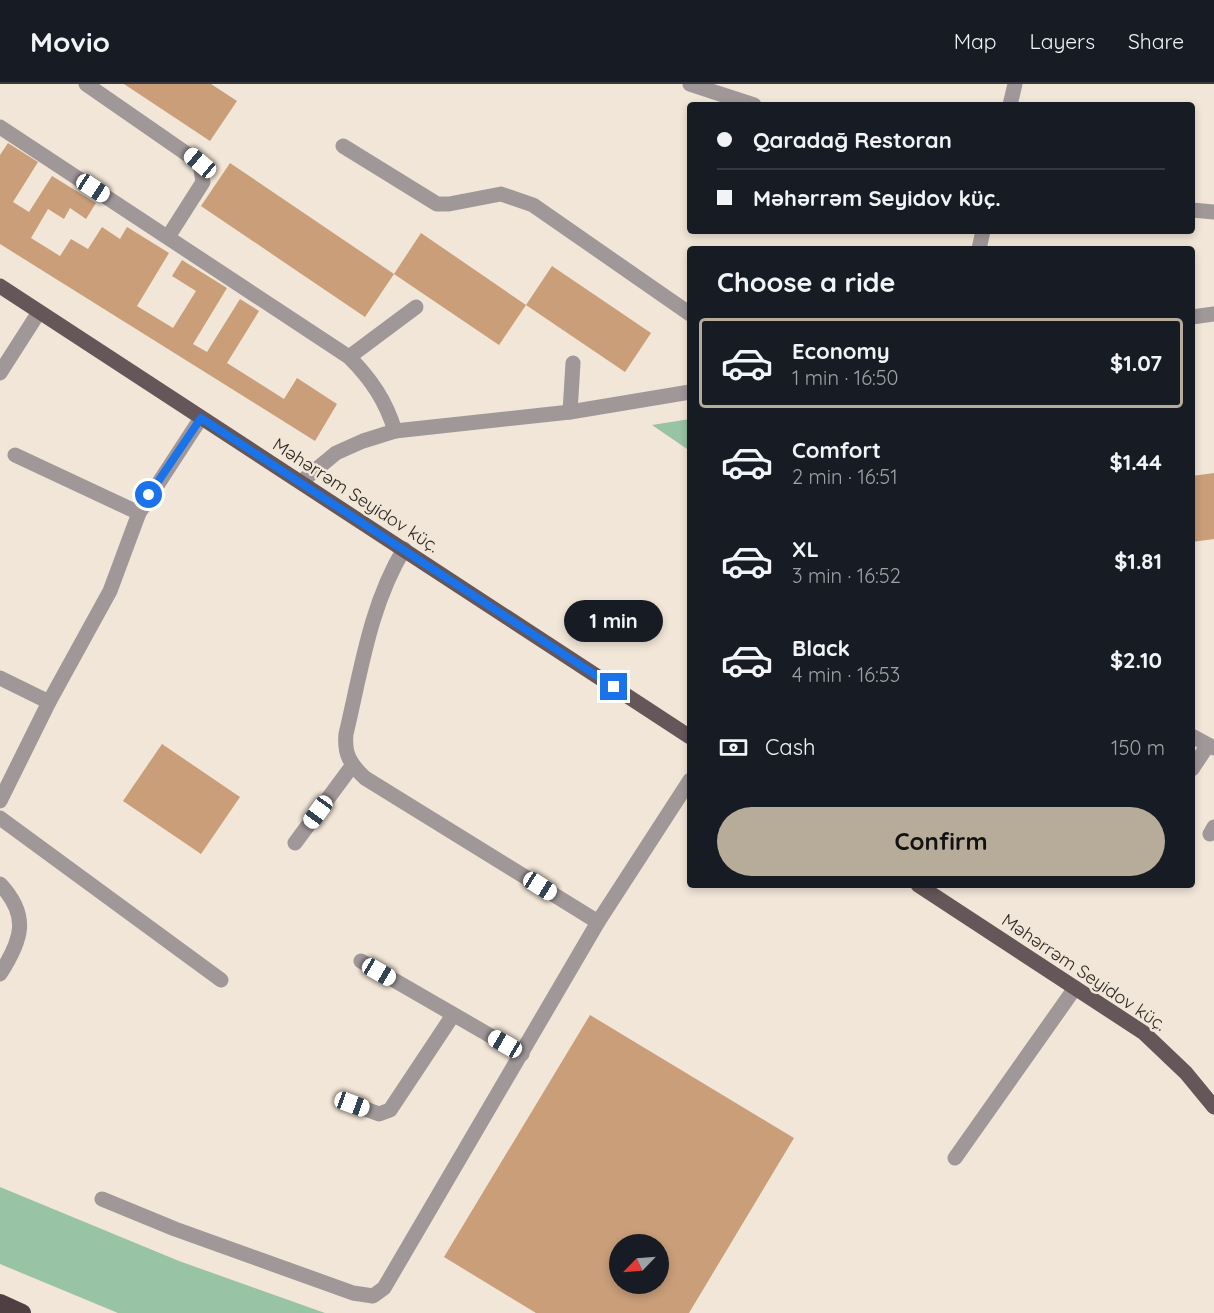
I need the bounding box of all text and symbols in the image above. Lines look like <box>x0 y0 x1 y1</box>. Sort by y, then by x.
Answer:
text: Movio <box>30 24 110 59</box>
text: Map <box>954 28 997 54</box>
text: Layers <box>1030 28 1095 54</box>
text: Share <box>1128 28 1184 54</box>
text: Qaradağ Restoran <box>753 126 952 154</box>
car <box>180 145 220 181</box>
car <box>73 171 113 205</box>
text: Məhərrəm Seyidov küç. <box>753 184 1001 212</box>
text: Choose a ride <box>717 265 895 299</box>
icon: car <box>720 336 774 390</box>
text: Economy <box>792 337 890 365</box>
text: $1.07 <box>1110 349 1162 377</box>
text: 1 min · 16:50 <box>792 365 898 390</box>
street label: Məhərrəm Seyidov küç. <box>269 433 443 557</box>
icon: car <box>720 435 774 489</box>
text: Comfort <box>792 436 881 464</box>
text: $1.44 <box>1110 448 1162 476</box>
text: 2 min · 16:51 <box>792 464 898 489</box>
route start <box>135 481 162 508</box>
icon: car <box>720 534 774 588</box>
text: XL <box>792 535 819 563</box>
text: $1.81 <box>1114 547 1162 575</box>
text: 3 min · 16:52 <box>792 563 901 588</box>
callout: 1 min <box>564 600 664 642</box>
text: 1 min <box>589 608 638 633</box>
icon: car <box>720 633 774 687</box>
text: Black <box>792 634 850 662</box>
text: $2.10 <box>1110 646 1162 674</box>
text: 4 min · 16:53 <box>792 662 900 687</box>
route end <box>600 673 627 700</box>
icon: cash <box>717 731 750 764</box>
text: Cash <box>765 733 816 761</box>
text: 150 m <box>1111 735 1165 760</box>
car <box>300 792 336 832</box>
button: Confirm <box>717 807 1165 876</box>
car <box>520 869 560 903</box>
street label: Məhərrəm Seyidov küç. <box>997 908 1171 1036</box>
car <box>359 955 399 989</box>
car <box>485 1027 525 1061</box>
car <box>332 1089 372 1119</box>
north arrow <box>609 1234 669 1294</box>
map controls <box>609 1234 669 1294</box>

